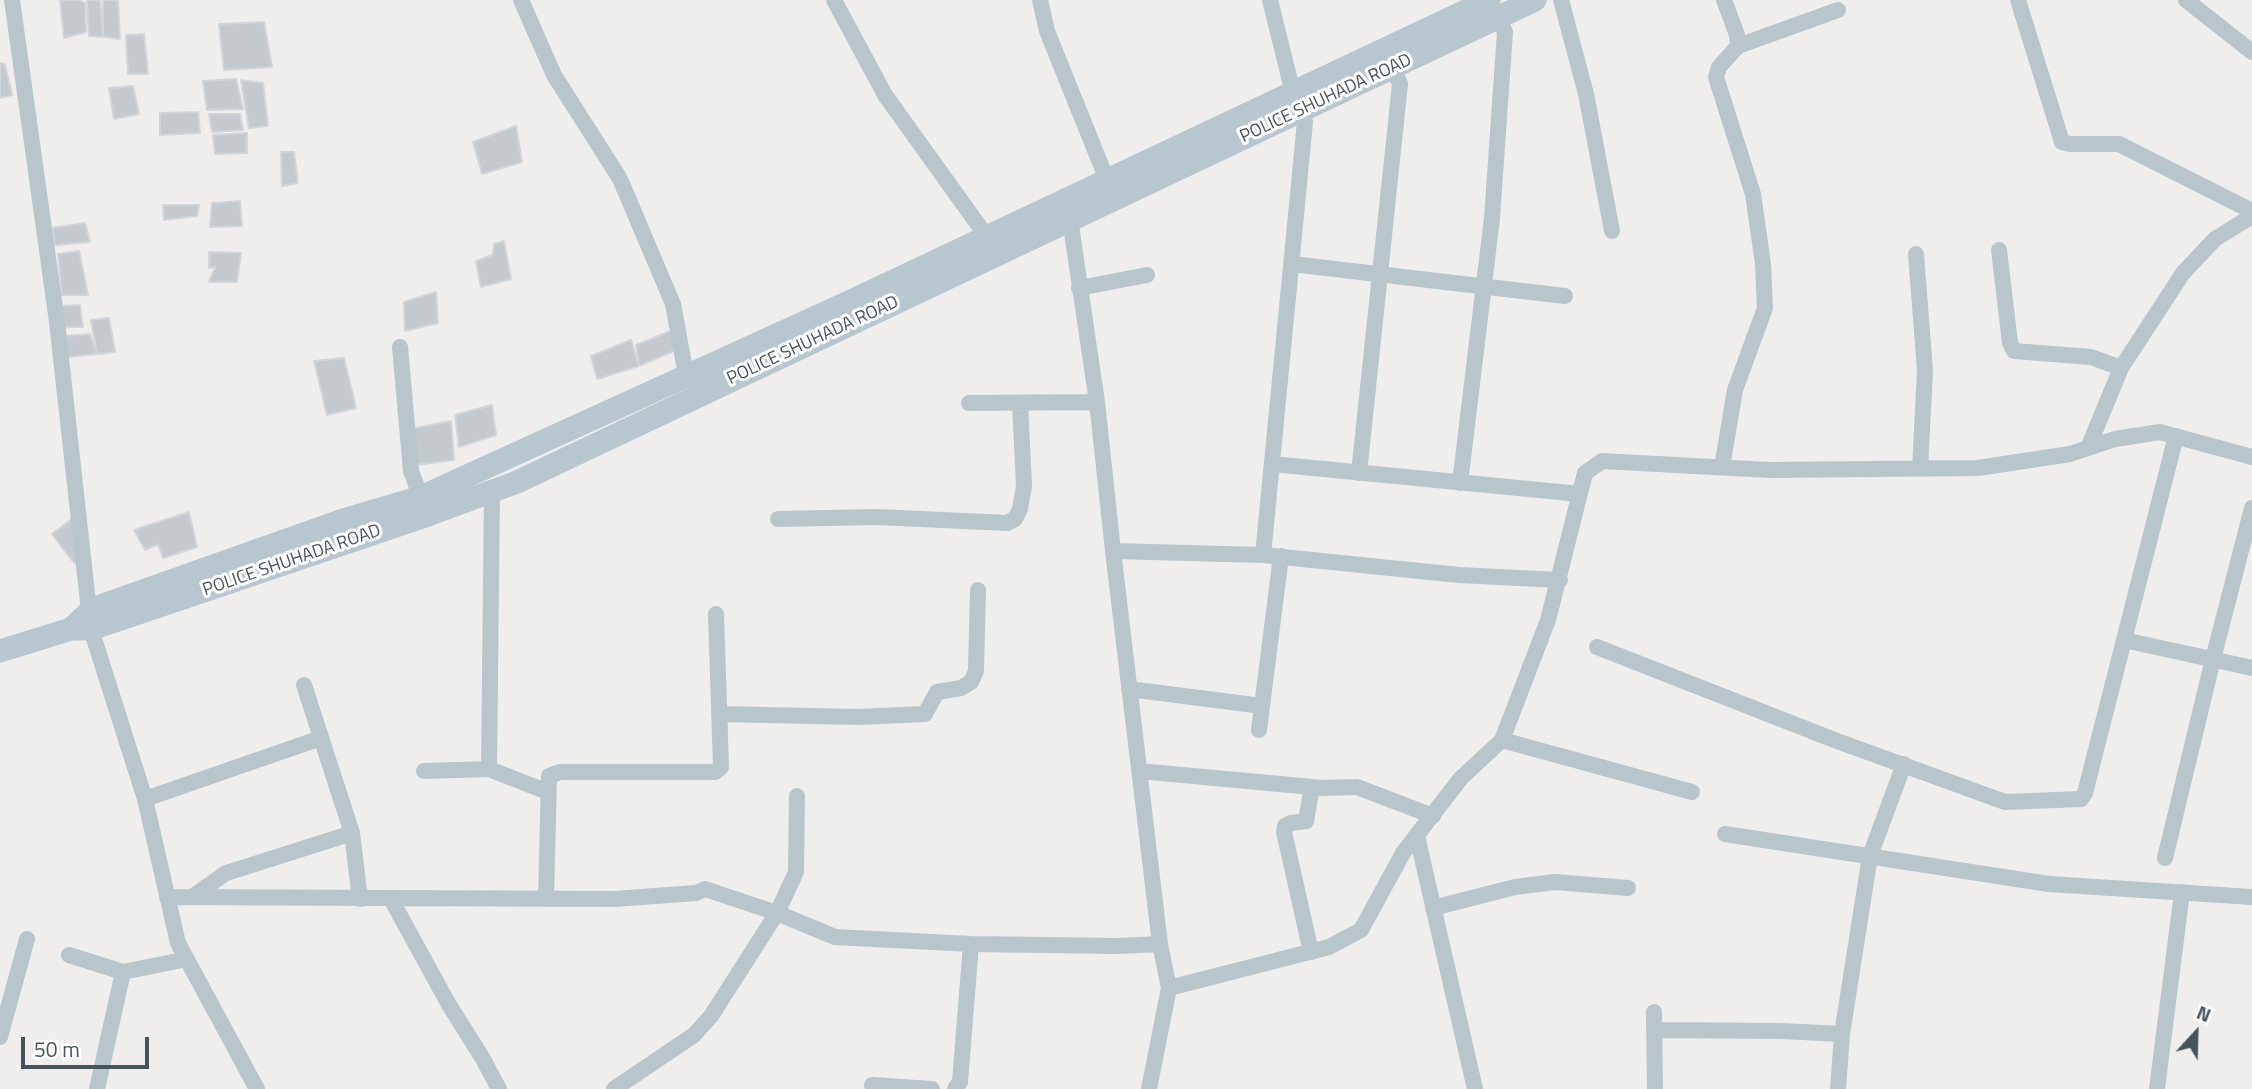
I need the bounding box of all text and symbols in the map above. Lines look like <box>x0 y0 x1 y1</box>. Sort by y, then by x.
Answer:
street label: POLICE SHUHADA ROAD <box>1237 50 1415 148</box>
street label: POLICE SHUHADA ROAD <box>724 292 902 390</box>
street label: POLICE SHUHADA ROAD <box>200 520 384 602</box>
text: N <box>2193 997 2216 1029</box>
north arrow <box>2161 998 2231 1068</box>
scale bar <box>24 1023 152 1066</box>
text: 50 m <box>34 1033 80 1065</box>

